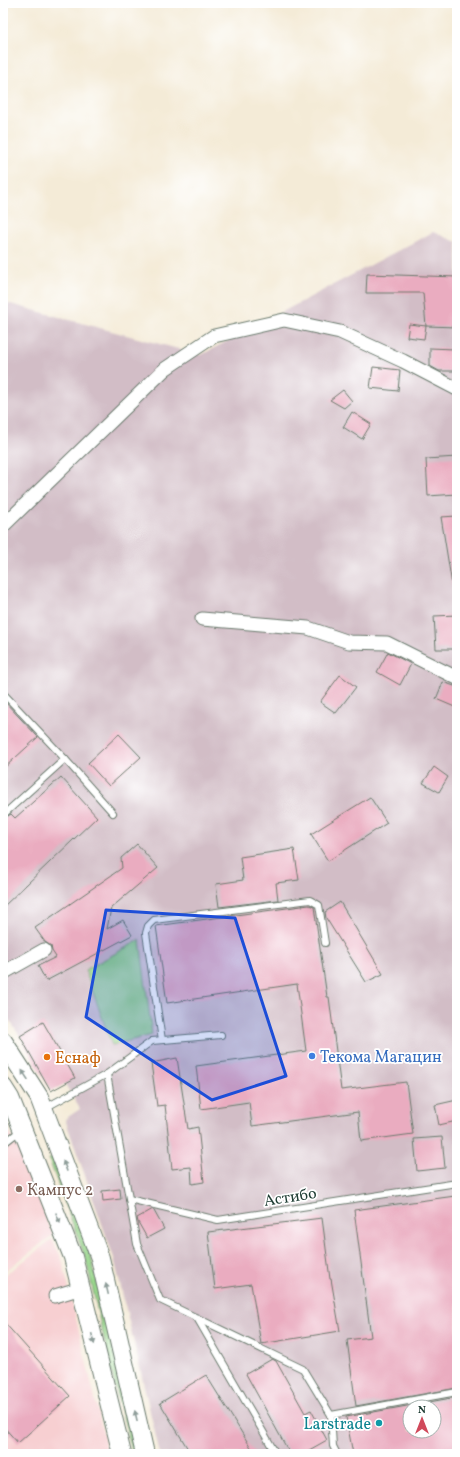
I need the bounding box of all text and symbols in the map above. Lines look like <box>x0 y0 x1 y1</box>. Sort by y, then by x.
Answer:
place label: Текома Магацин <box>320 1047 442 1069</box>
place label: Еснаф <box>55 1048 101 1070</box>
marker: Текома Магацин <box>307 1051 317 1061</box>
marker: Еснаф <box>42 1052 52 1062</box>
one-way arrow <box>21 1069 28 1081</box>
one-way arrow <box>62 1160 68 1172</box>
place label: Кампус 2 <box>27 1180 93 1202</box>
street label: Астибо <box>262 1183 318 1213</box>
marker: Кампус 2 <box>14 1184 24 1194</box>
one-way arrow <box>55 1212 61 1224</box>
one-way arrow <box>104 1283 110 1295</box>
one-way arrow <box>91 1333 97 1345</box>
north arrow <box>402 1399 442 1439</box>
text: N <box>418 1403 426 1418</box>
one-way arrow <box>133 1410 139 1422</box>
place label: Larstrade <box>304 1414 371 1436</box>
marker: Larstrade <box>374 1418 384 1428</box>

